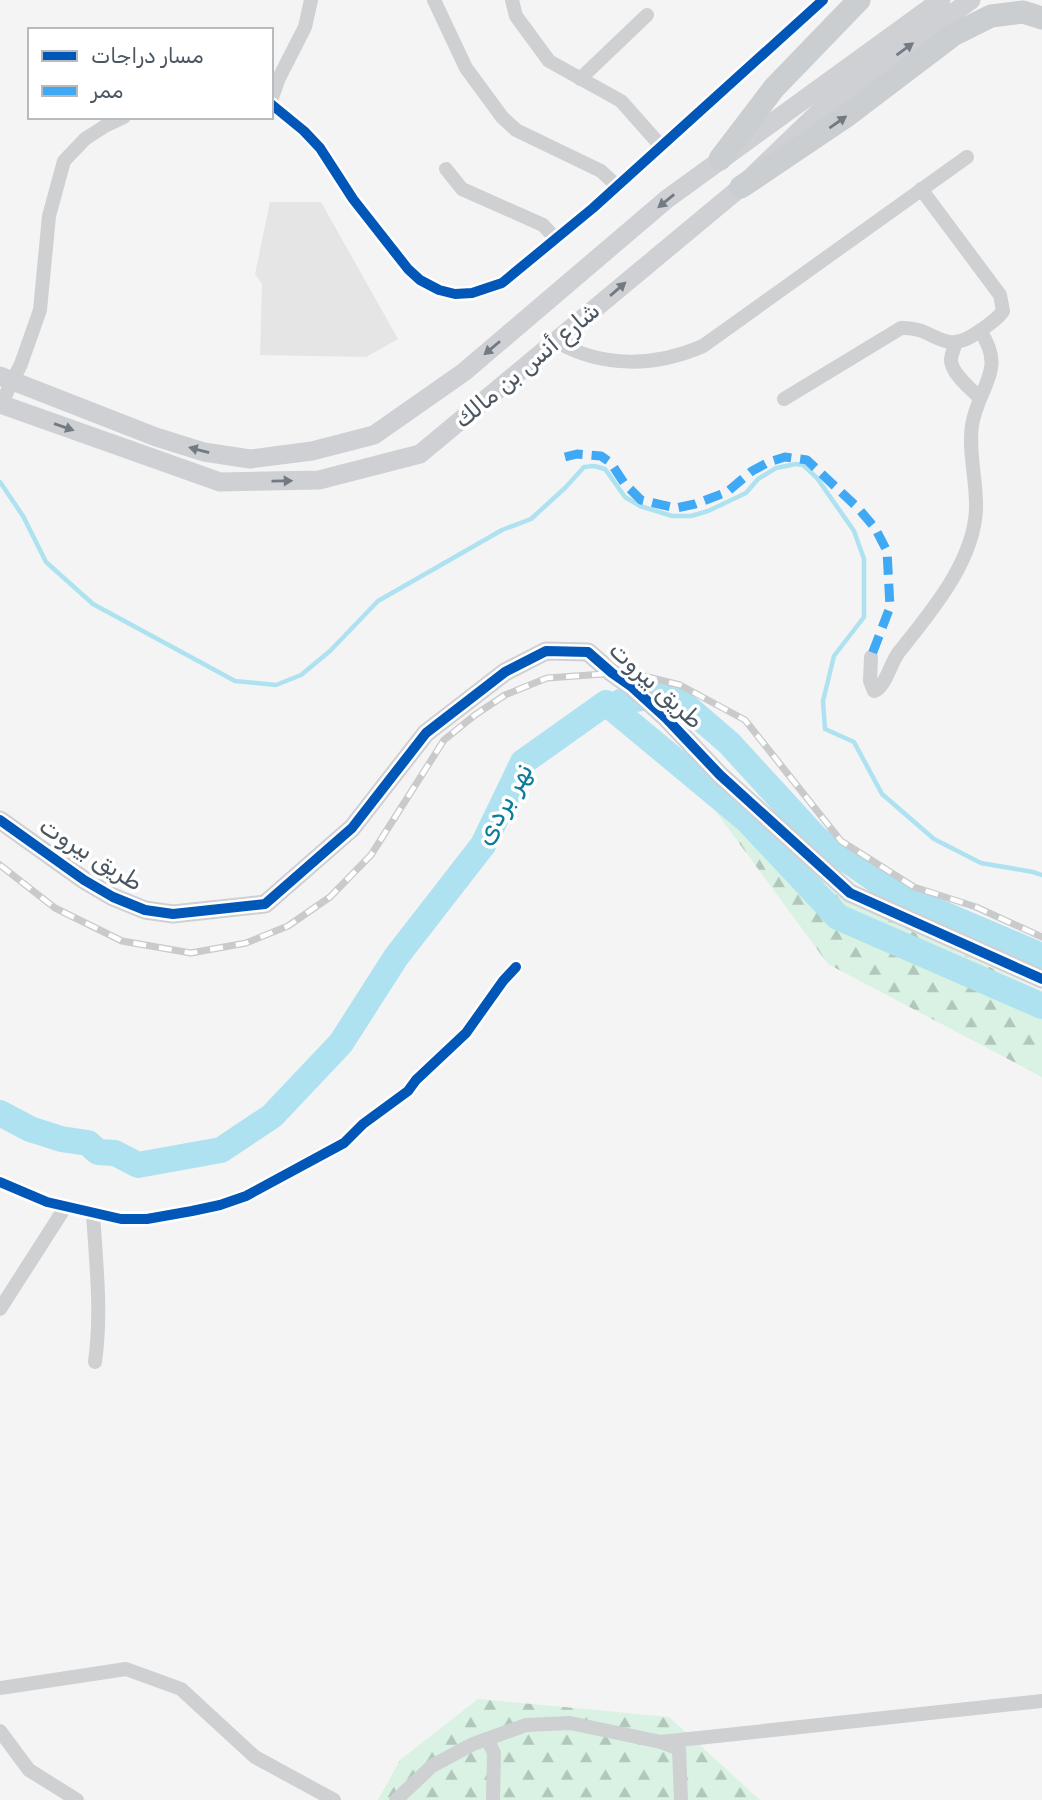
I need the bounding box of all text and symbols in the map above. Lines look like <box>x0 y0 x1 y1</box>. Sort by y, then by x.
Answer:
legend <box>28 28 273 119</box>
one-way arrow <box>895 41 913 56</box>
text: مسار دراجات <box>91 43 204 68</box>
text: ممر <box>89 78 123 103</box>
one-way arrow <box>829 115 847 129</box>
one-way arrow <box>657 193 674 208</box>
one-way arrow <box>609 281 626 297</box>
street label: شارع أنس بن مالك <box>449 296 607 435</box>
one-way arrow <box>483 340 501 356</box>
one-way arrow <box>54 422 75 433</box>
one-way arrow <box>188 444 210 455</box>
one-way arrow <box>272 475 294 486</box>
street label: طريق بيروت <box>603 636 709 734</box>
water label: نهر بردى <box>468 757 540 851</box>
street label: طريق بيروت <box>34 811 148 897</box>

